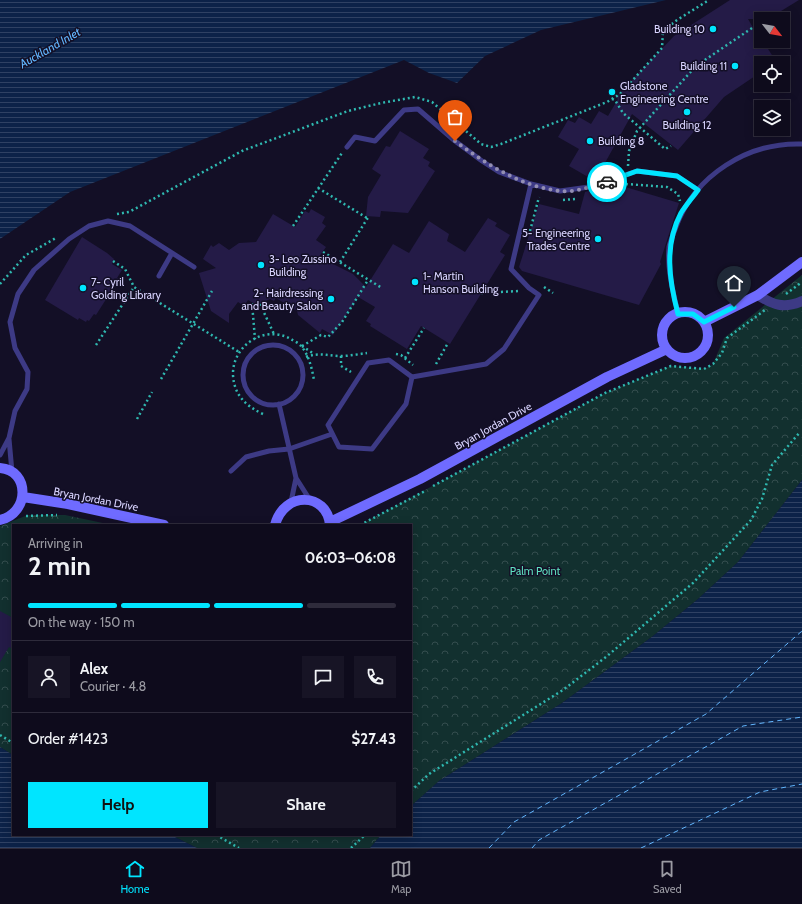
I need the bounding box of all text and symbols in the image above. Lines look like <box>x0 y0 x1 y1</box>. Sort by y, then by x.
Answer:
north arrow <box>754 12 790 48</box>
map controls <box>754 12 790 136</box>
place label: Building 10 <box>654 22 705 36</box>
water label: Auckland Inlet <box>16 24 83 72</box>
marker: Building 10 <box>708 24 718 34</box>
button: locate <box>754 56 790 92</box>
place label: Building 11 <box>680 59 727 73</box>
marker: Building 11 <box>730 61 740 71</box>
place label: Gladstone Engineering Centre <box>620 79 709 106</box>
marker: Gladstone Engineering Centre <box>607 87 617 97</box>
pin <box>438 100 472 141</box>
button: layers <box>754 100 790 136</box>
icon: bag <box>444 106 466 128</box>
marker: Building 12 <box>682 107 692 117</box>
place label: Building 12 <box>662 118 712 132</box>
place label: Building 8 <box>598 134 644 148</box>
marker: Building 8 <box>585 136 595 146</box>
courier <box>587 162 627 202</box>
icon: car <box>596 171 618 193</box>
place label: 5- Engineering Trades Centre <box>522 226 591 253</box>
marker: 5- Engineering Trades Centre <box>593 234 603 244</box>
place label: 3- Leo Zussino Building <box>269 252 337 279</box>
marker: 3- Leo Zussino Building <box>256 260 266 270</box>
pin <box>717 266 751 307</box>
place label: 1- Martin Hanson Building <box>423 269 499 296</box>
icon: home <box>723 272 745 294</box>
place label: 7- Cyril Golding Library <box>91 275 162 302</box>
marker: 1- Martin Hanson Building <box>410 277 420 287</box>
marker: 7- Cyril Golding Library <box>78 283 88 293</box>
place label: 2- Hairdressing and Beauty Salon <box>242 286 324 313</box>
marker: 2- Hairdressing and Beauty Salon <box>326 294 336 304</box>
street label: Bryan Jordan Drive <box>452 399 534 453</box>
street label: Bryan Jordan Drive <box>52 484 140 514</box>
text: Arriving in <box>28 535 83 551</box>
text: 06:03–06:08 <box>305 549 396 567</box>
text: 2 min <box>28 550 91 582</box>
park label: Palm Point <box>510 564 561 578</box>
text: On the way · 150 m <box>28 614 135 630</box>
button: person <box>28 656 70 698</box>
button: chat <box>302 656 344 698</box>
button: phone <box>354 656 396 698</box>
text: Alex <box>80 660 108 678</box>
text: Courier · 4.8 <box>80 678 146 694</box>
text: Order #1423 <box>28 730 108 748</box>
text: $27.43 <box>352 730 396 748</box>
button: Help <box>28 782 208 828</box>
button: Share <box>216 782 396 828</box>
tab: Home <box>120 858 149 896</box>
tab: Map <box>390 858 412 896</box>
tab: Saved <box>653 858 682 896</box>

